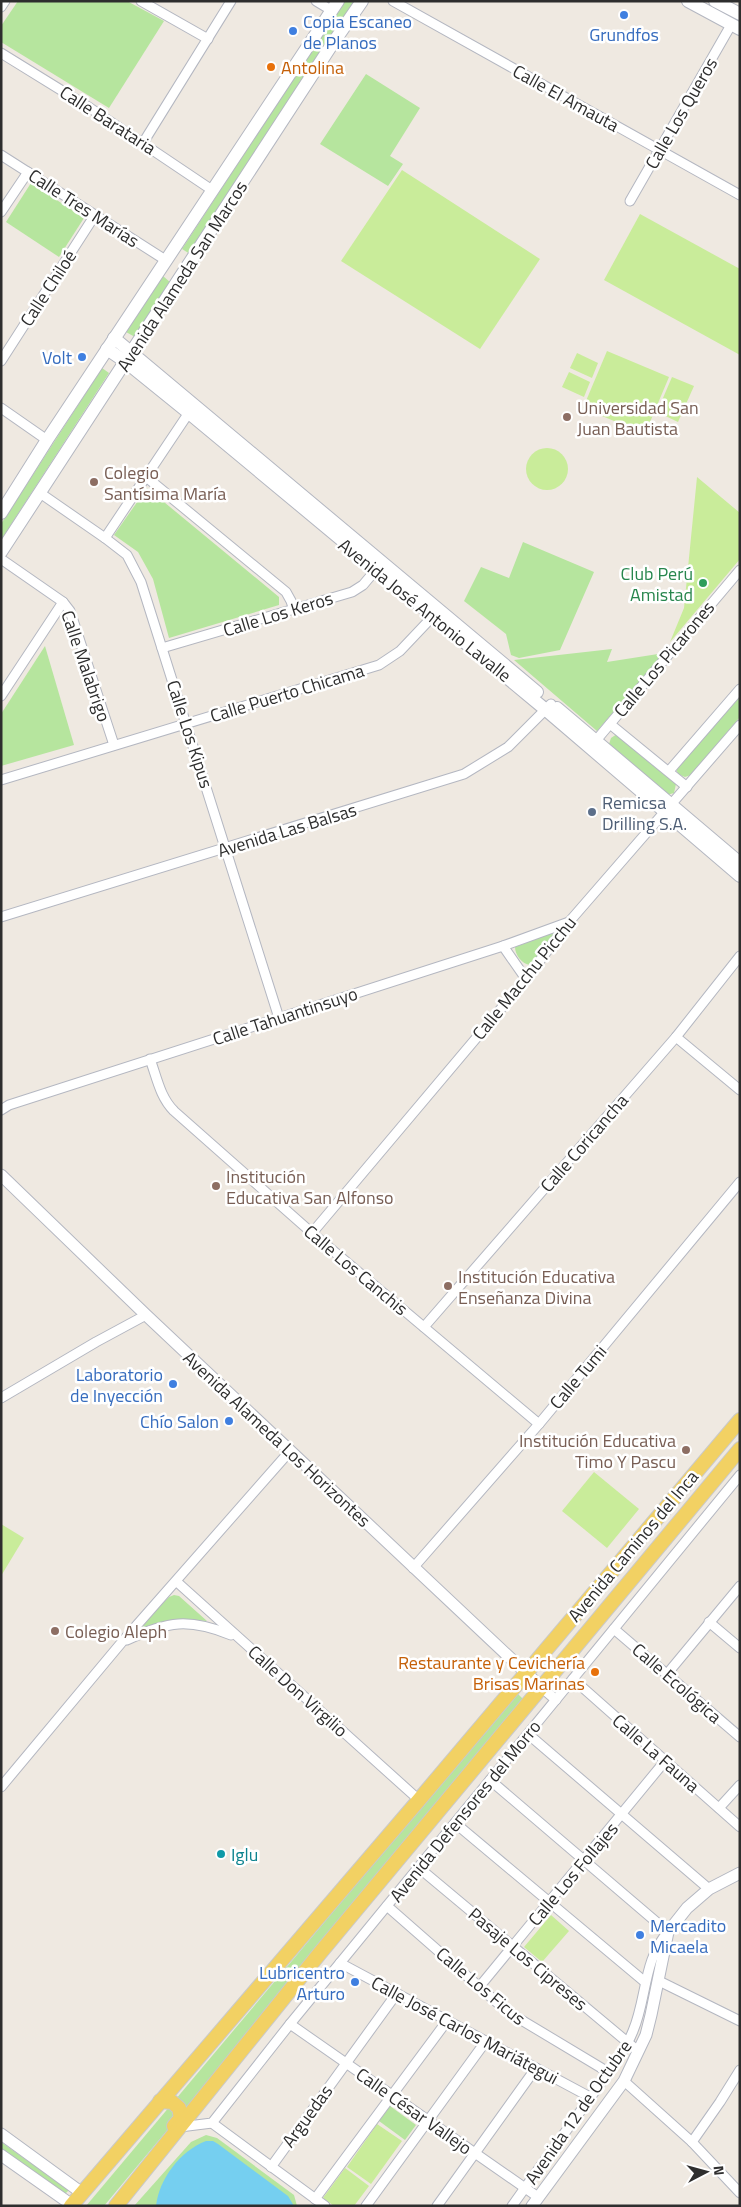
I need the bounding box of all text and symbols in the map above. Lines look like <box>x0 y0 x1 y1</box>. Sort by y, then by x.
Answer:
place label: Copia Escaneo de Planos <box>303 8 412 56</box>
marker: Grundfos <box>618 9 630 21</box>
place label: Grundfos <box>589 21 659 48</box>
marker: Copia Escaneo de Planos <box>287 25 299 37</box>
street label: Calle Los Queros <box>638 52 724 174</box>
place label: Antolina <box>281 54 344 81</box>
street label: Calle El Amauta <box>508 58 624 138</box>
marker: Antolina <box>265 61 277 73</box>
street label: Calle Barataria <box>54 79 162 161</box>
street label: Calle Tres Marías <box>23 162 145 254</box>
street label: Avenida Alameda San Marcos <box>110 175 254 377</box>
street label: Calle Chiloé <box>13 244 83 332</box>
place label: Volt <box>42 344 73 371</box>
marker: Volt <box>76 351 88 363</box>
place label: Universidad San Juan Bautista <box>577 394 699 442</box>
marker: Universidad San Juan Bautista <box>561 411 573 423</box>
place label: Colegio Santísima María <box>104 459 226 507</box>
marker: Colegio Santísima María <box>88 476 100 488</box>
street label: Avenida José Antonio Lavalle <box>333 532 517 688</box>
place label: Club Perú Amistad <box>621 560 693 608</box>
marker: Club Perú Amistad <box>697 577 709 589</box>
street label: Calle Los Keros <box>220 584 336 644</box>
street label: Calle Los Picarones <box>607 595 721 723</box>
street label: Calle Malabrigo <box>54 607 118 725</box>
street label: Calle Puerto Chicama <box>207 657 367 729</box>
street label: Calle Los Kipus <box>160 677 220 791</box>
place label: Remicsa Drilling S.A. <box>602 789 687 837</box>
street label: Avenida Las Balsas <box>214 796 360 864</box>
marker: Remicsa Drilling S.A. <box>586 806 598 818</box>
street label: Calle Macchu Picchu <box>466 910 582 1046</box>
street label: Calle Tahuantinsuyo <box>209 980 361 1052</box>
street label: Calle Coricancha <box>534 1088 634 1198</box>
place label: Institución Educativa San Alfonso <box>226 1163 394 1211</box>
marker: Institución Educativa San Alfonso <box>210 1180 222 1192</box>
street label: Calle Los Canchis <box>298 1218 414 1322</box>
place label: Institución Educativa Enseñanza Divina <box>458 1263 615 1311</box>
marker: Institución Educativa Enseñanza Divina <box>442 1280 454 1292</box>
street label: Calle Tumi <box>543 1339 613 1415</box>
street label: Avenida Alameda Los Horizontes <box>177 1345 377 1533</box>
place label: Laboratorio de Inyección <box>70 1361 163 1409</box>
marker: Laboratorio de Inyección <box>167 1378 179 1390</box>
place label: Chío Salon <box>140 1408 219 1435</box>
marker: Chío Salon <box>223 1415 235 1427</box>
place label: Institución Educativa Timo Y Pascu <box>519 1427 676 1475</box>
marker: Institución Educativa Timo Y Pascu <box>680 1444 692 1456</box>
street label: Avenida Caminos del Inca <box>561 1464 705 1628</box>
place label: Colegio Aleph <box>65 1618 167 1645</box>
marker: Colegio Aleph <box>49 1625 61 1637</box>
street label: Calle Ecológica <box>626 1636 728 1730</box>
street label: Calle Don Virgilio <box>242 1639 354 1743</box>
place label: Restaurante y Cevichería Brisas Marinas <box>398 1649 585 1697</box>
marker: Restaurante y Cevichería Brisas Marinas <box>589 1666 601 1678</box>
street label: Calle La Fauna <box>606 1707 706 1799</box>
street label: Avenida Defensores del Morro <box>383 1714 547 1908</box>
street label: Calle Los Follajes <box>522 1816 624 1932</box>
place label: Iglu <box>231 1841 258 1868</box>
marker: Iglu <box>215 1848 227 1860</box>
street label: Pasaje Los Cipreses <box>462 1901 594 2017</box>
place label: Mercadito Micaela <box>650 1912 726 1960</box>
marker: Mercadito Micaela <box>634 1929 646 1941</box>
street label: Calle Los Ficus <box>430 1940 532 2032</box>
place label: Lubricentro Arturo <box>259 1959 345 2007</box>
street label: Calle José Carlos Mariátegui <box>367 1969 563 2091</box>
marker: Lubricentro Arturo <box>349 1976 361 1988</box>
street label: Avenida 12 de Octubre <box>518 2034 638 2190</box>
street label: Calle César Vallejo <box>350 2061 478 2161</box>
street label: Arguedas <box>275 2079 339 2153</box>
north arrow <box>681 2147 731 2197</box>
text: N <box>708 2165 730 2177</box>

